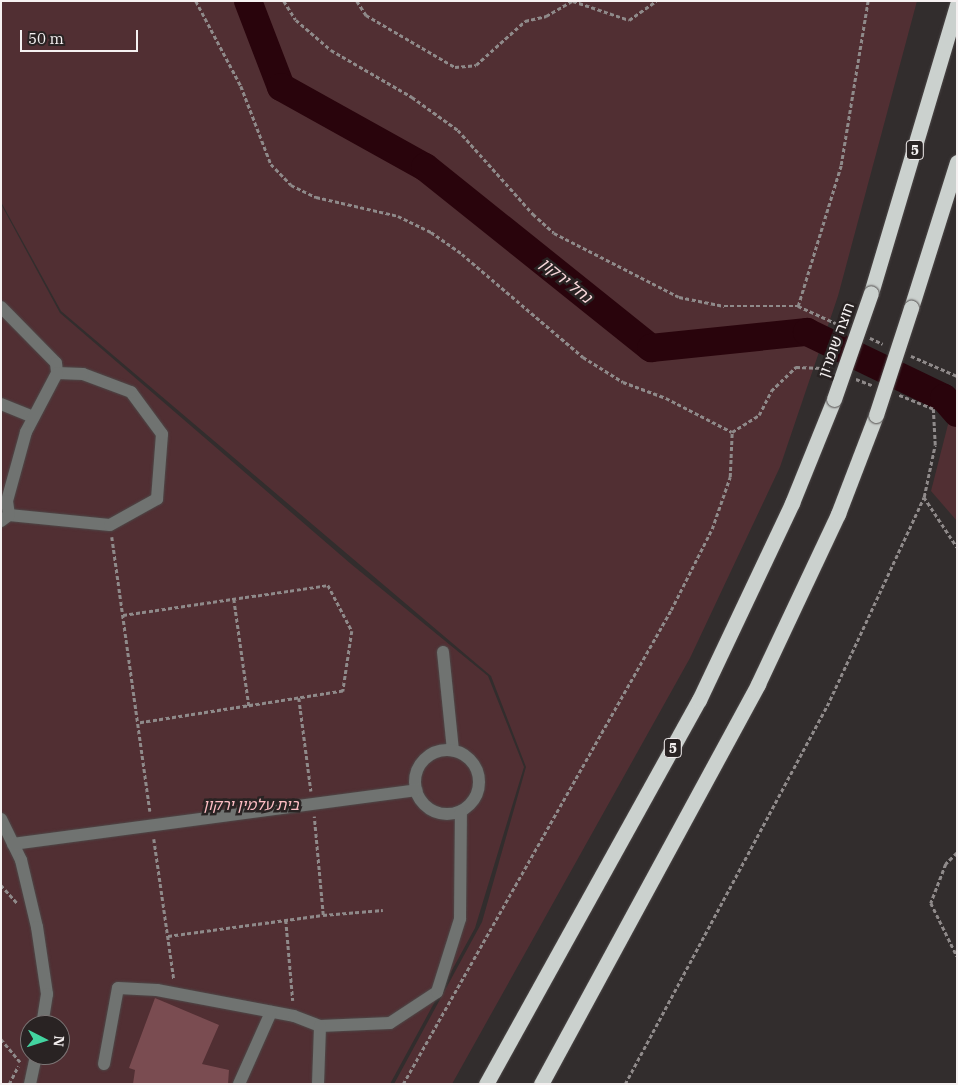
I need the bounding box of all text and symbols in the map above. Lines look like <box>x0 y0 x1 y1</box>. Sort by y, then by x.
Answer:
scale bar <box>22 20 140 52</box>
text: 50 m <box>28 29 64 48</box>
road number: 5 <box>905 138 925 162</box>
water label: נחל ירקון <box>536 253 596 307</box>
street label: חוצה שומרון <box>814 300 858 380</box>
road number: 5 <box>663 736 683 760</box>
park label: בית עלמין ירקון <box>203 796 299 814</box>
north arrow <box>20 1015 70 1065</box>
text: N <box>49 1035 68 1048</box>

